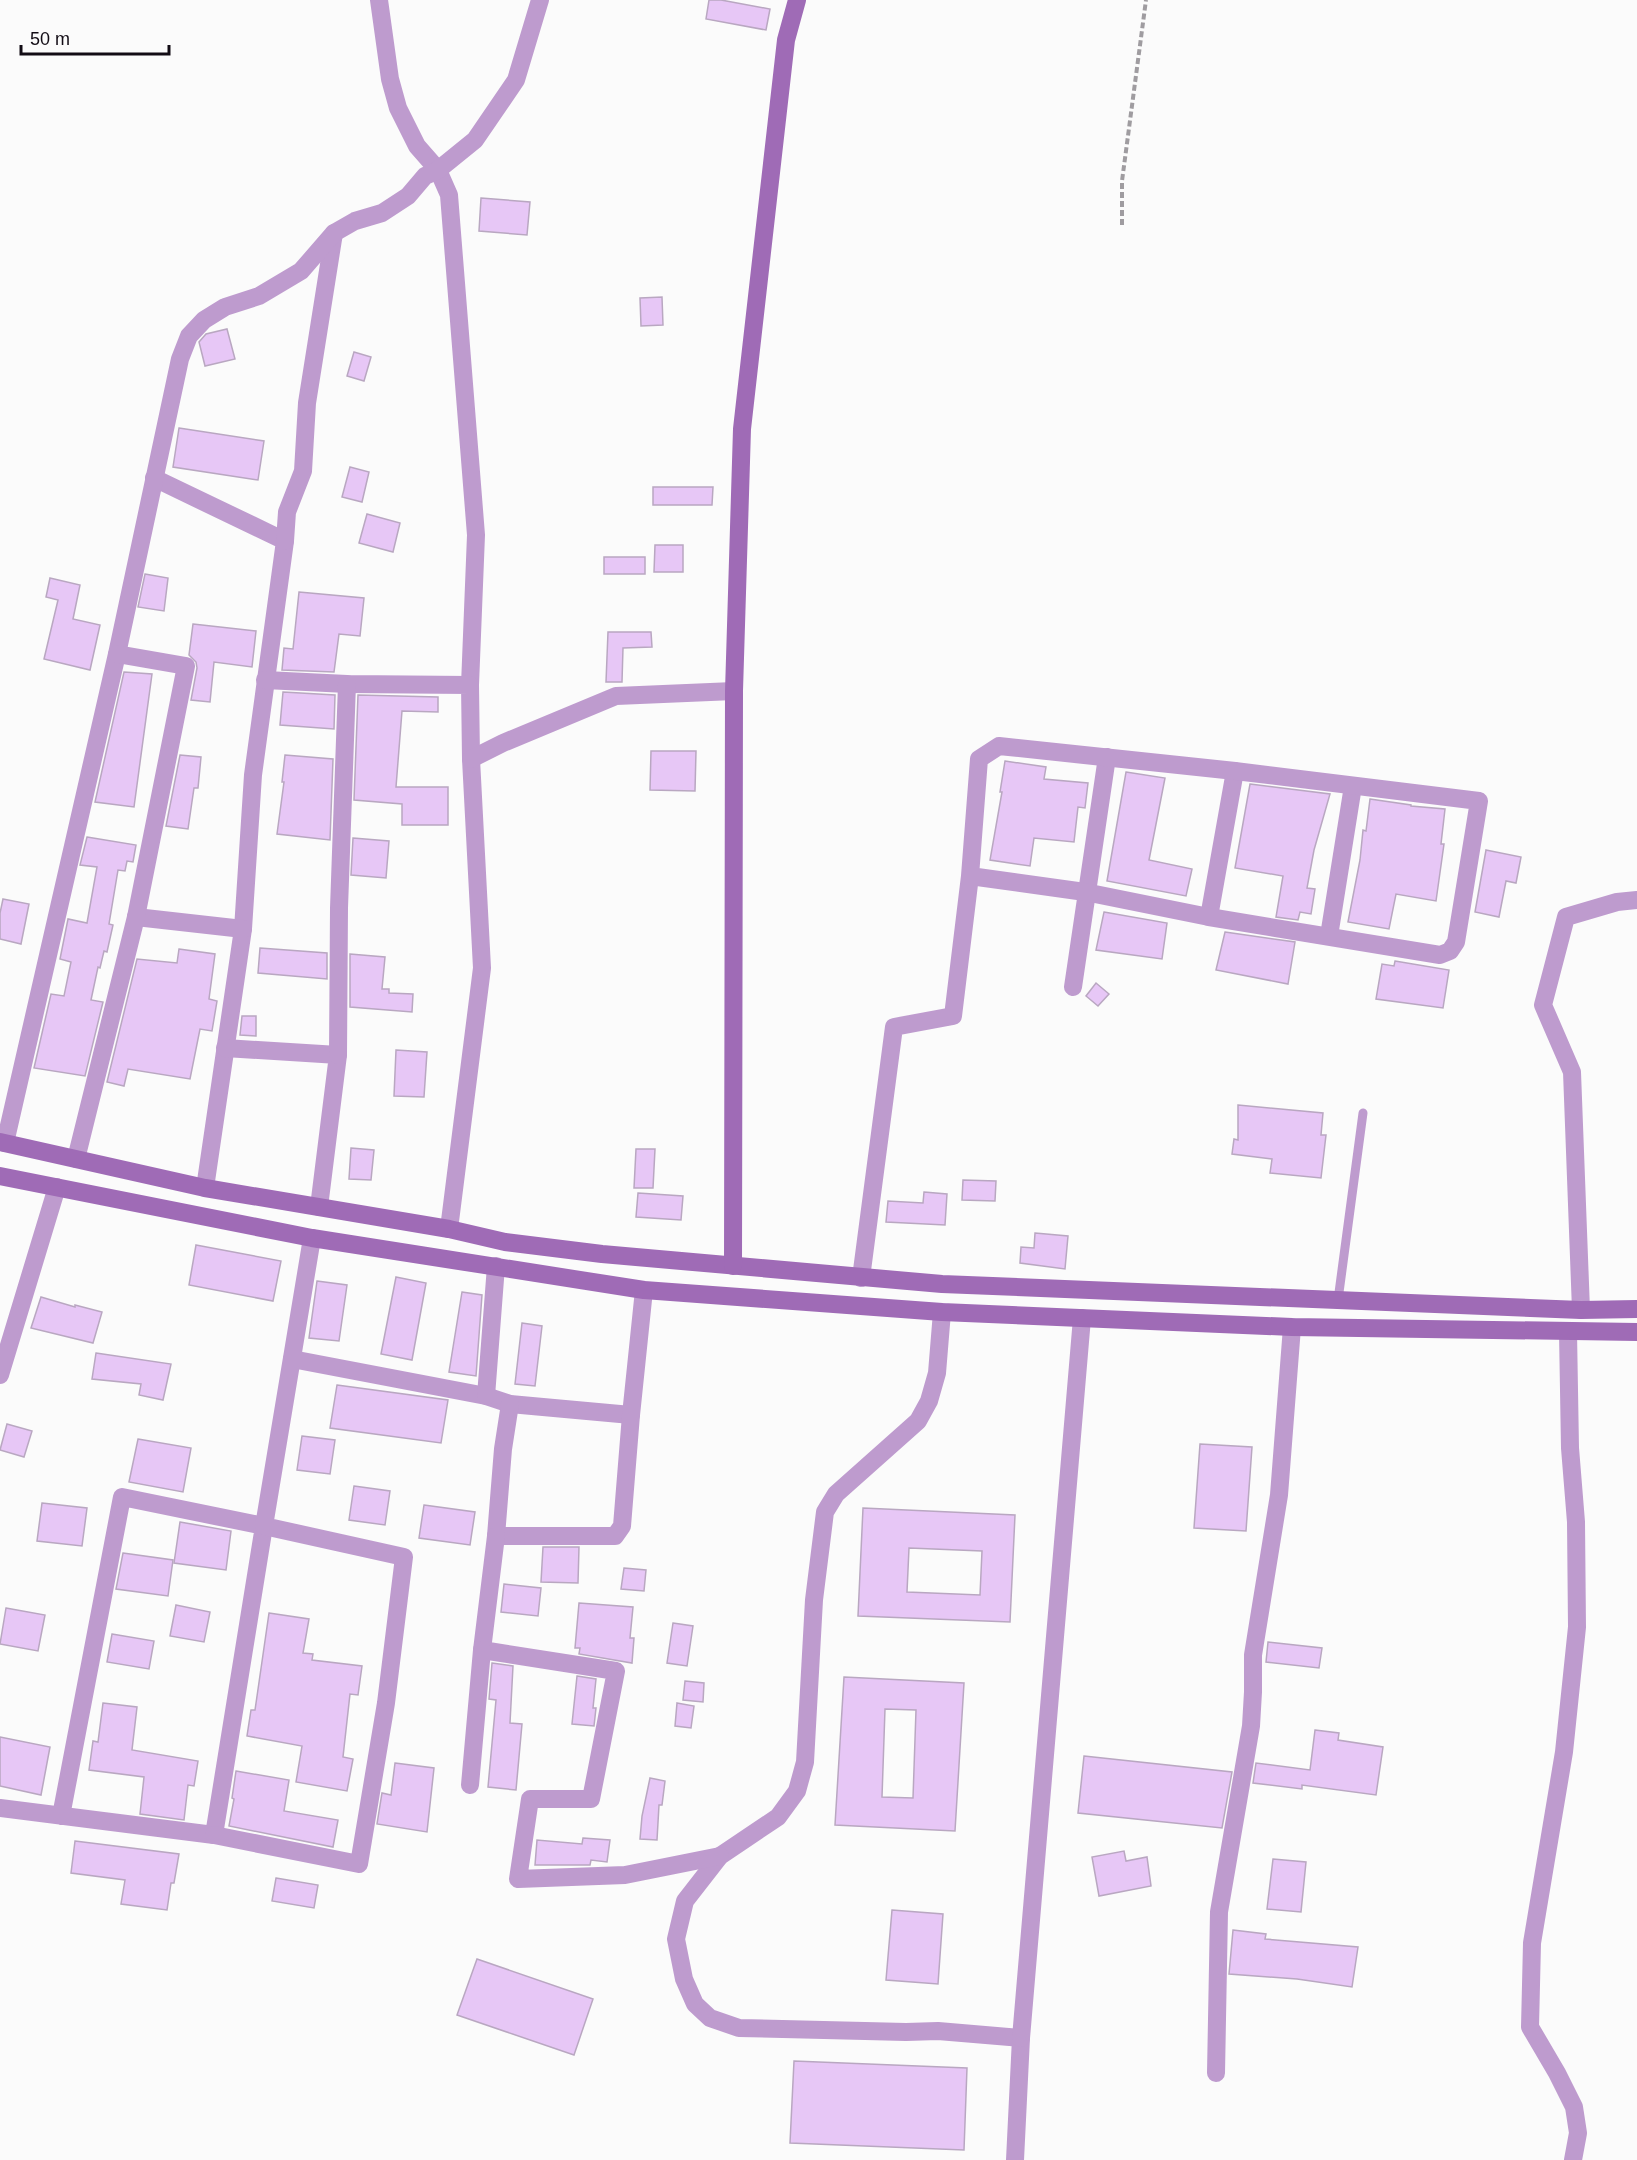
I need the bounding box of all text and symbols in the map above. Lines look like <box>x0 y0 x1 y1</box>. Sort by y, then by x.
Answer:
scale bar <box>21 18 170 56</box>
text: 50 m <box>30 29 70 49</box>

